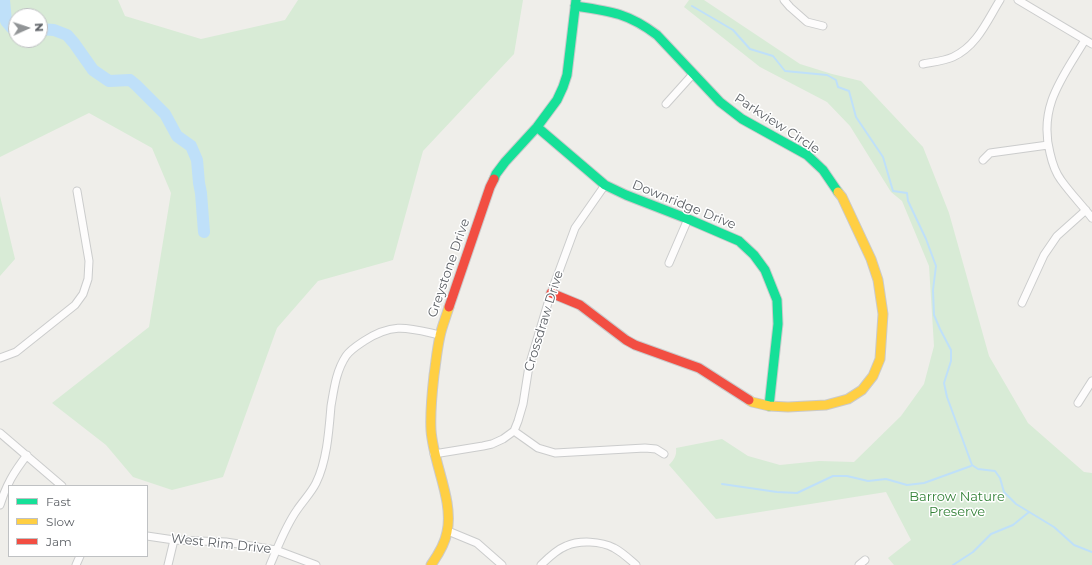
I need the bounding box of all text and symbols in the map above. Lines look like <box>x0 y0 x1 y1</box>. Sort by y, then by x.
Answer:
north arrow <box>8 8 48 48</box>
text: N <box>32 23 46 32</box>
street label: Parkview Circle <box>731 91 823 157</box>
street label: Downridge Drive <box>630 177 738 233</box>
street label: Greystone Drive <box>425 217 473 319</box>
street label: Crossdraw Drive <box>521 269 567 373</box>
legend <box>8 485 148 557</box>
park label: Barrow Nature Preserve <box>909 489 1005 520</box>
text: Fast <box>46 494 71 509</box>
text: Slow <box>46 514 75 529</box>
street label: West Rim Drive <box>170 531 272 557</box>
text: Jam <box>46 534 72 549</box>

